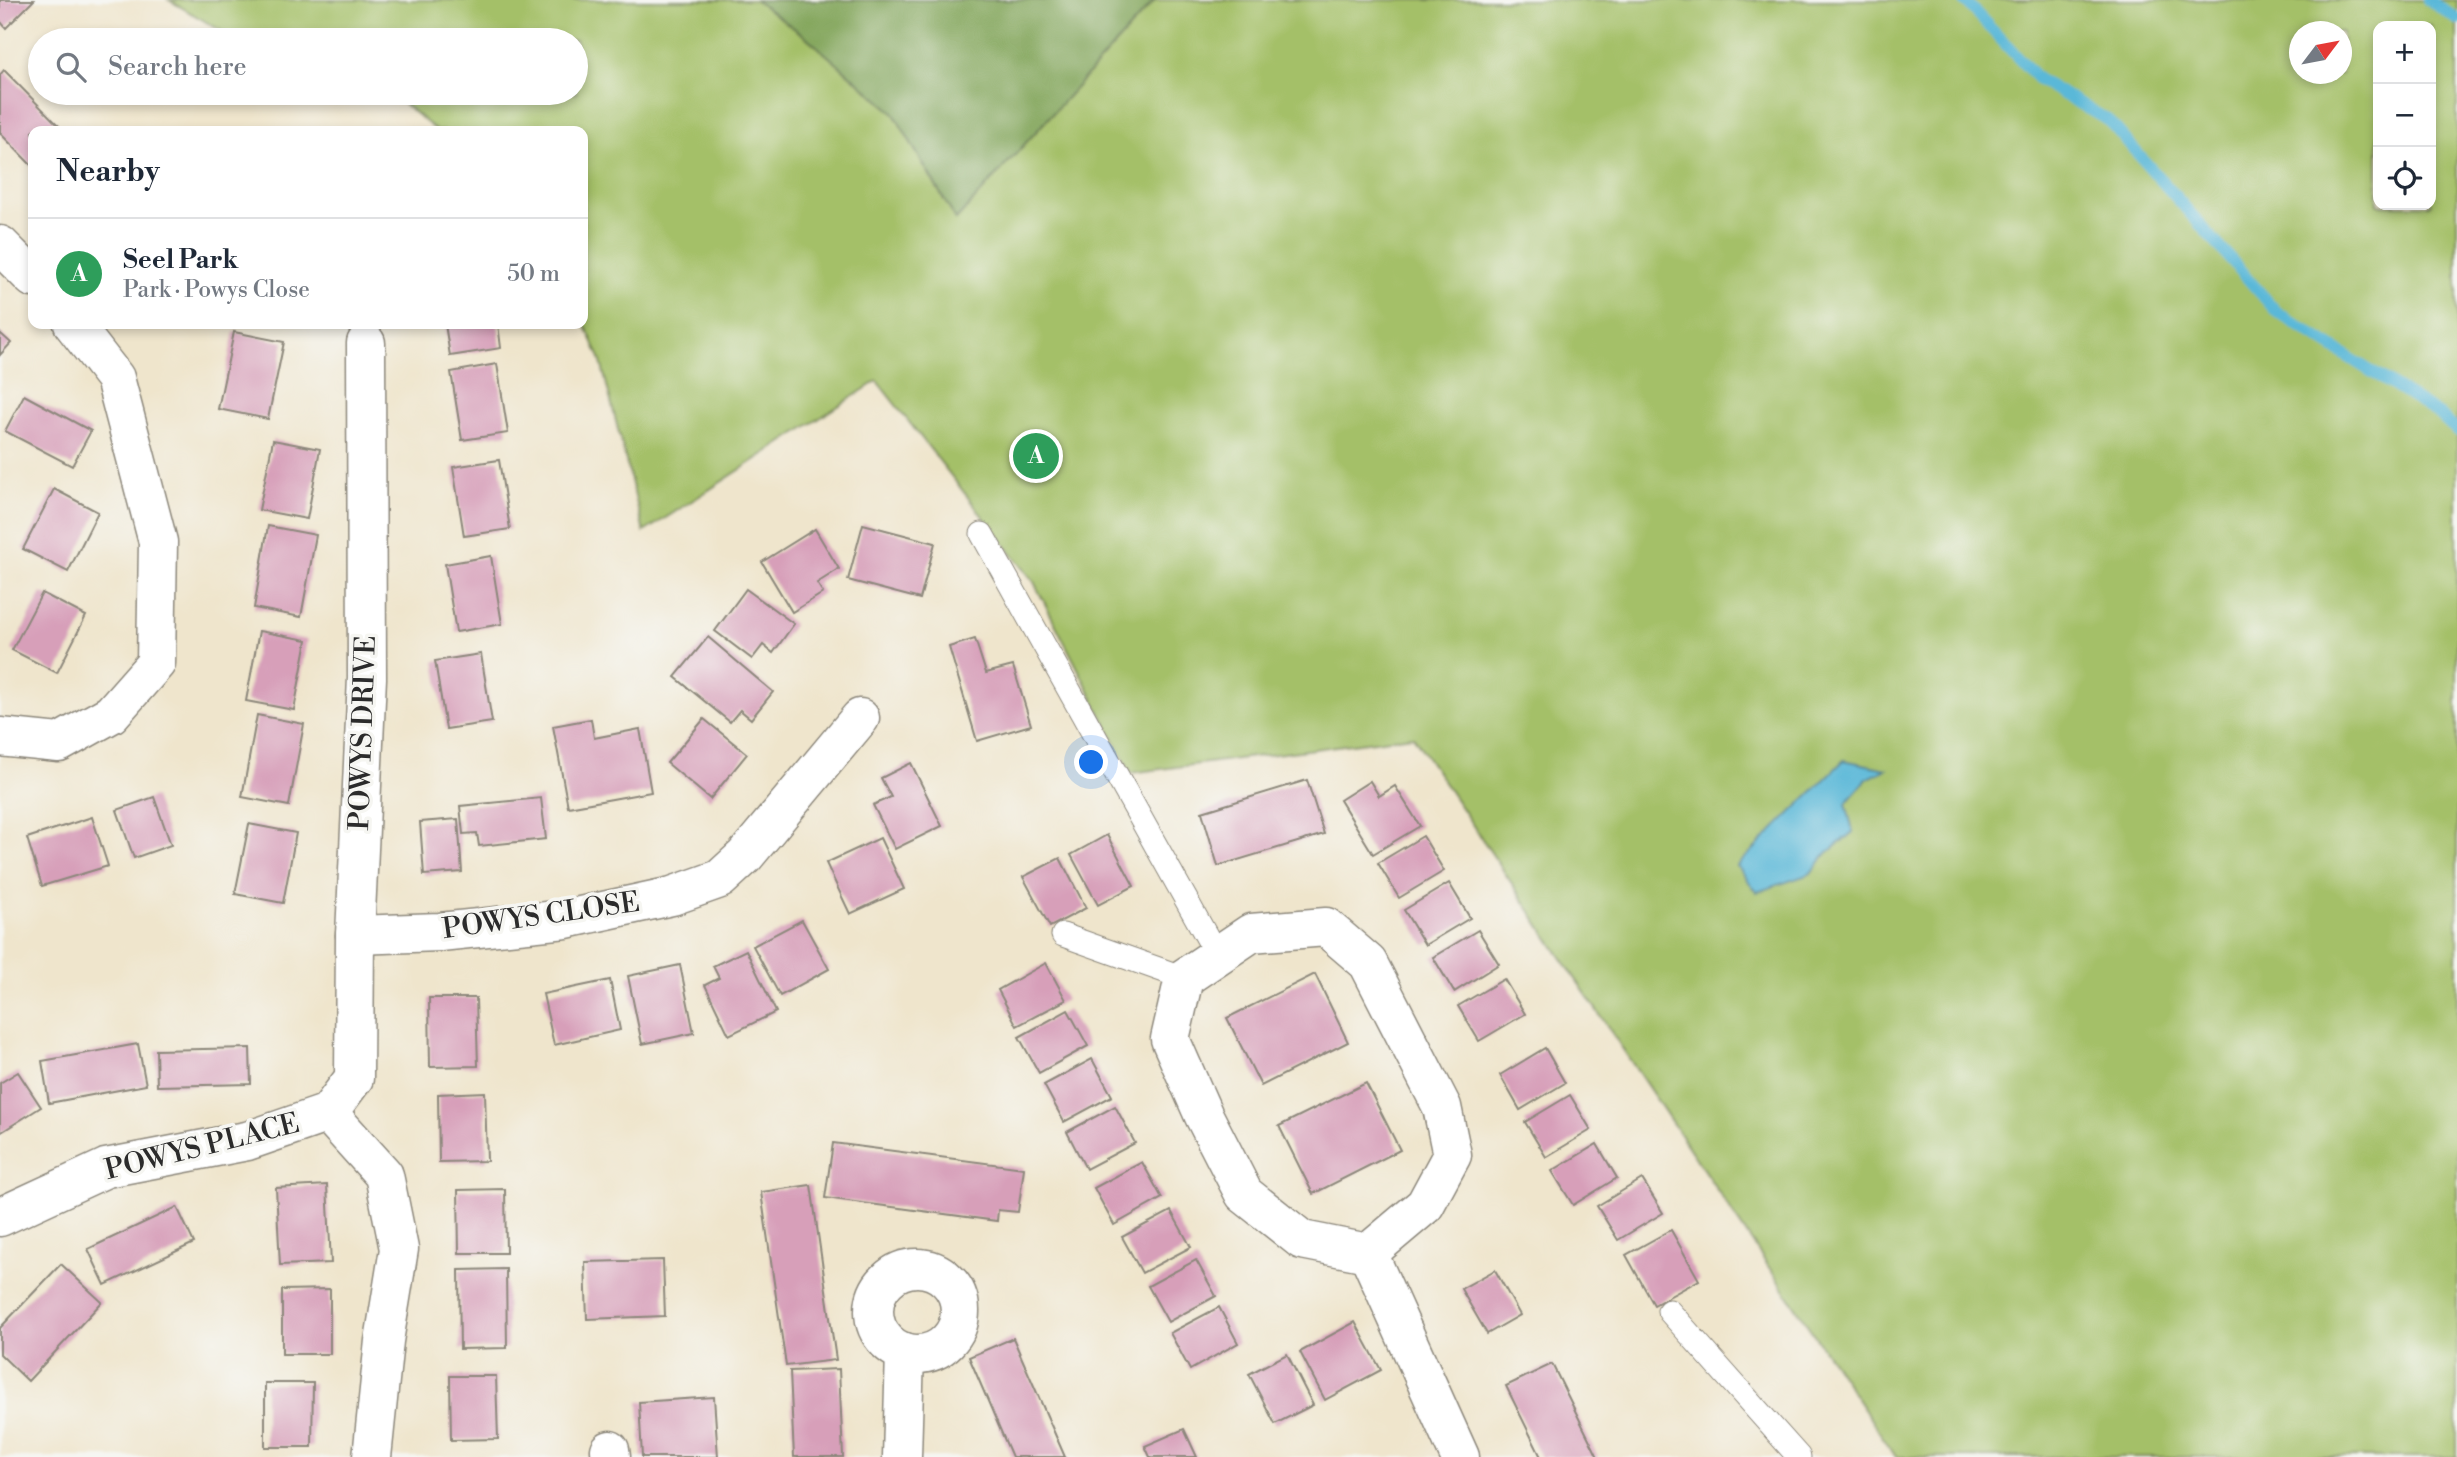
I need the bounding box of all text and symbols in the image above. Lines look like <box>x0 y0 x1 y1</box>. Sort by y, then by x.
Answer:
north arrow <box>2289 21 2352 84</box>
map controls <box>2373 21 2436 210</box>
button: + <box>2373 21 2436 84</box>
search box <box>28 28 588 105</box>
icon: search <box>52 48 90 86</box>
text: Search here <box>108 51 247 83</box>
button: − <box>2373 84 2436 147</box>
button: locate <box>2373 147 2436 210</box>
text: Nearby <box>56 153 160 191</box>
text: Seel Park <box>123 244 238 276</box>
text: A <box>71 260 87 288</box>
text: 50 m <box>507 260 560 288</box>
text: Park · Powys Close <box>123 276 310 304</box>
pin: A <box>1013 430 1059 482</box>
street label: POWYS DRIVE <box>342 635 384 831</box>
your location <box>1074 745 1108 779</box>
street label: POWYS CLOSE <box>440 885 642 947</box>
street label: POWYS PLACE <box>101 1106 303 1188</box>

